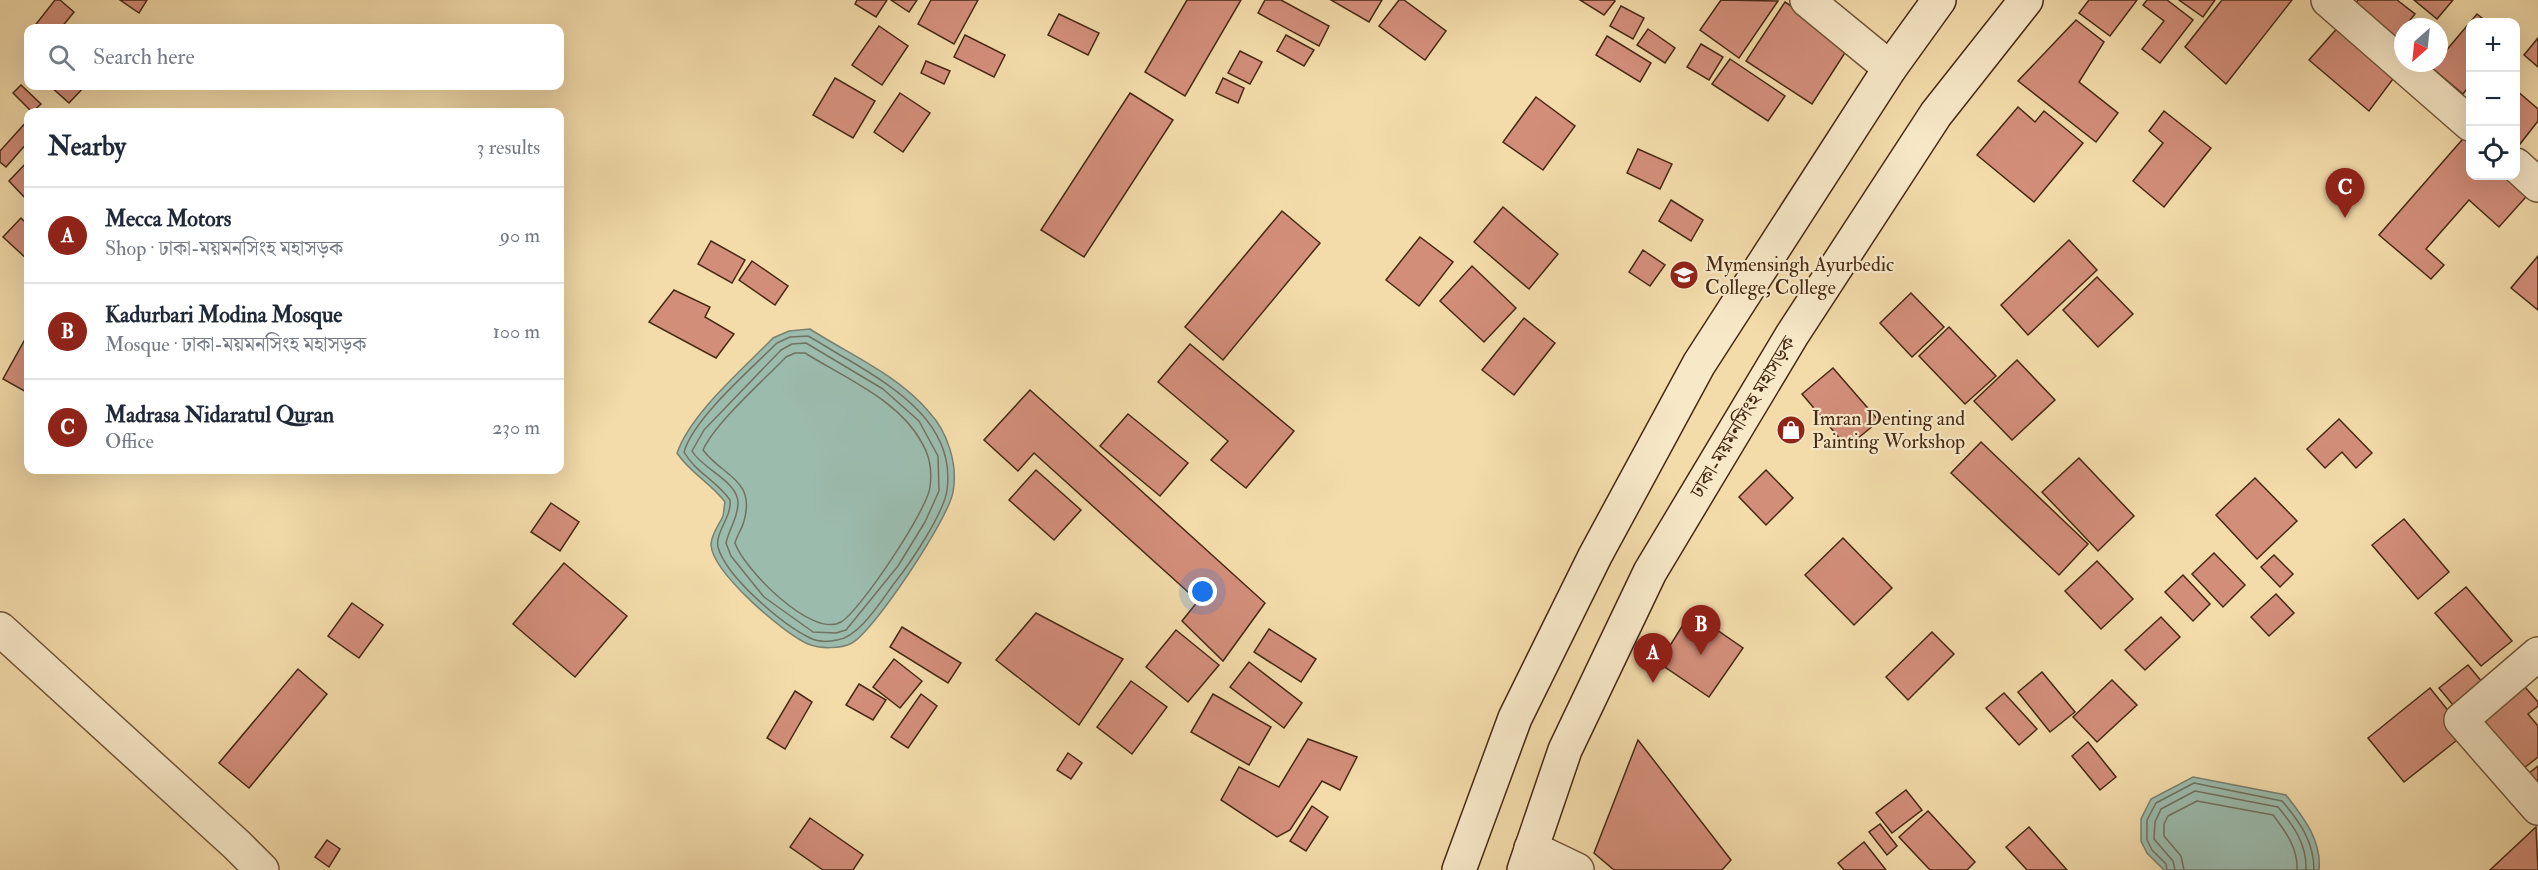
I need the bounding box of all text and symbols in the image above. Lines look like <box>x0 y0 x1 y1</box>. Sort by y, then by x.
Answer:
north arrow <box>2394 18 2448 72</box>
map controls <box>2466 18 2520 180</box>
button: + <box>2466 18 2520 72</box>
search box <box>24 24 564 90</box>
icon: search <box>45 41 78 74</box>
text: Search here <box>93 43 195 71</box>
button: − <box>2466 72 2520 126</box>
button: locate <box>2466 126 2520 180</box>
text: Nearby <box>48 131 126 163</box>
text: 3 results <box>477 135 540 160</box>
pin: C <box>2326 168 2364 218</box>
text: Mecca Motors <box>105 205 231 233</box>
text: A <box>61 223 74 248</box>
text: 90 m <box>500 223 540 248</box>
text: Shop · ঢাকা-ময়মনসিংহ মহাসড়ক <box>105 236 343 261</box>
place label: Mymensingh Ayurbedic College, College <box>1705 252 1894 300</box>
school or university icon: Mymensingh Ayurbedic College, College <box>1668 259 1700 291</box>
text: Kadurbari Modina Mosque <box>105 301 343 329</box>
text: B <box>61 319 74 344</box>
text: 100 m <box>493 319 540 344</box>
street label: ঢাকা-ময়মনসিংহ মহাসড়ক <box>1684 331 1802 503</box>
text: Mosque · ঢাকা-ময়মনসিংহ মহাসড়ক <box>105 332 366 357</box>
text: Madrasa Nidaratul Quran <box>105 401 334 429</box>
place label: Imran Denting and Painting Workshop <box>1812 406 1965 455</box>
shop icon: Imran Denting and Painting Workshop <box>1775 414 1807 446</box>
text: C <box>60 415 75 440</box>
text: 230 m <box>492 415 540 440</box>
text: Office <box>105 429 154 454</box>
your location <box>1188 577 1217 606</box>
pin: B <box>1682 606 1720 655</box>
pin: A <box>1634 634 1672 683</box>

